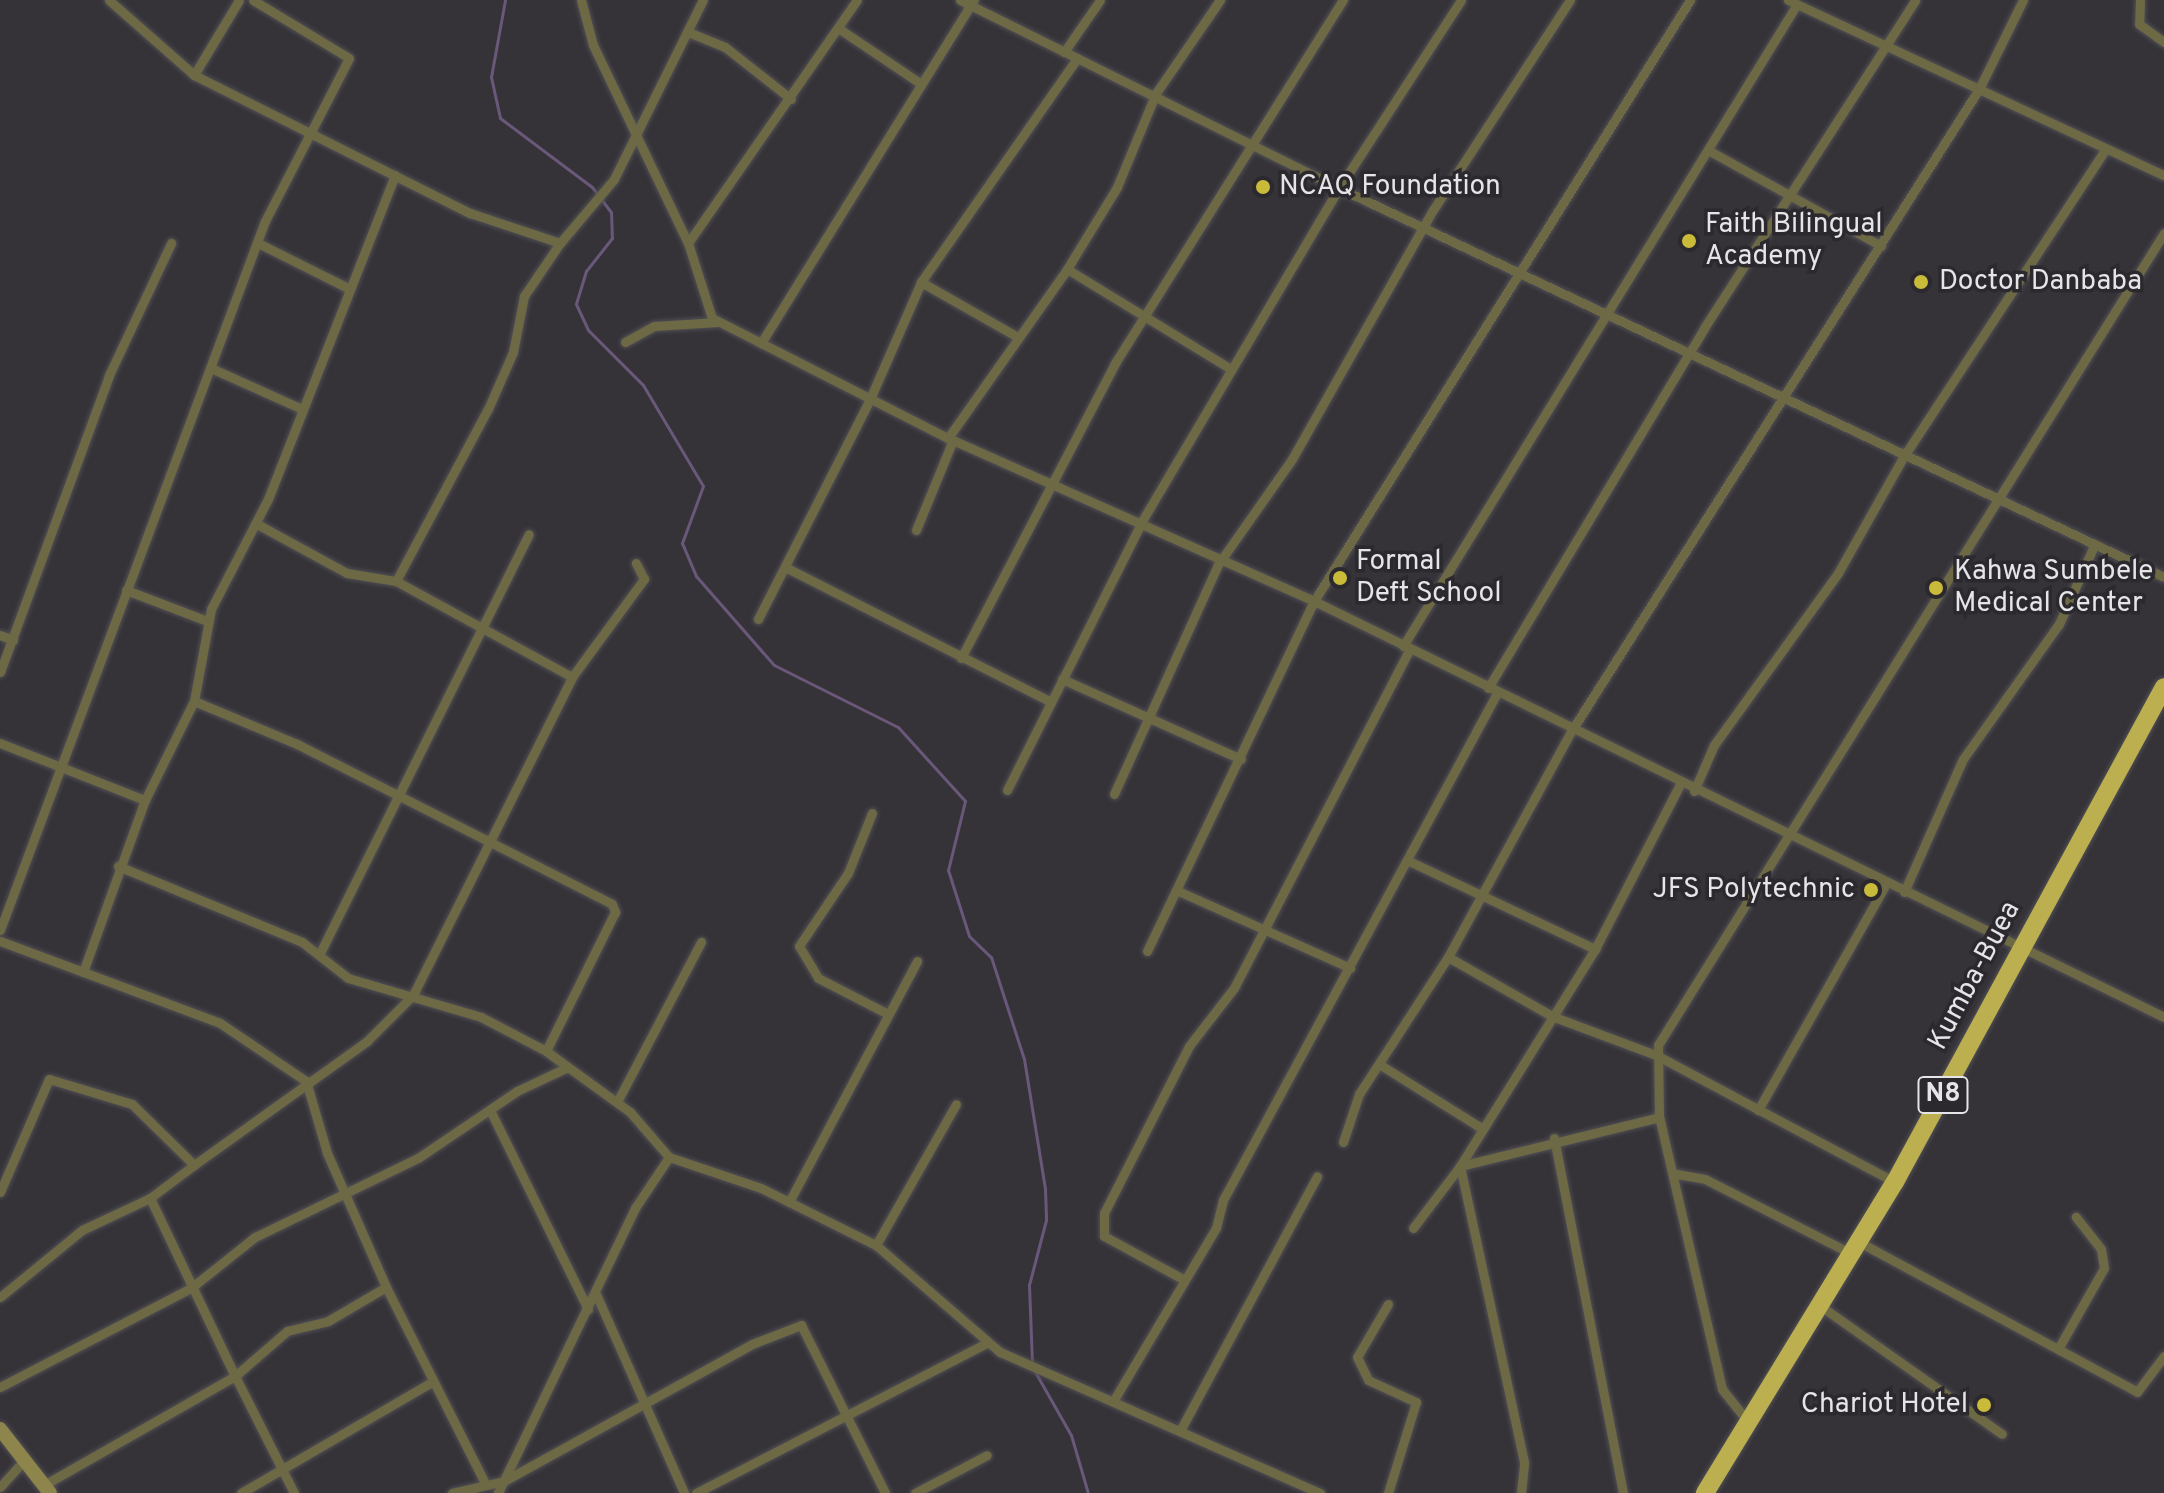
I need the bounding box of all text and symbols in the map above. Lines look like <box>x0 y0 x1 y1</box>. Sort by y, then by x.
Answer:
place label: NCAQ Foundation <box>1279 170 1501 204</box>
marker: NCAQ Foundation <box>1254 178 1272 196</box>
place label: Faith Bilingual Academy <box>1705 208 1883 274</box>
marker: Faith Bilingual Academy <box>1680 232 1698 250</box>
place label: Doctor Danbaba <box>1939 265 2142 299</box>
marker: Doctor Danbaba <box>1910 271 1932 293</box>
place label: Formal Deft School <box>1356 545 1502 611</box>
place label: Kahwa Sumbele Medical Center <box>1954 555 2153 621</box>
marker: Formal Deft School <box>1331 569 1349 587</box>
marker: Kahwa Sumbele Medical Center <box>1925 577 1947 599</box>
place label: JFS Polytechnic <box>1653 873 1855 907</box>
marker: JFS Polytechnic <box>1862 881 1880 899</box>
street label: Kumba-Buea <box>1922 896 2028 1056</box>
road number: N8 <box>1917 1073 1969 1117</box>
place label: Chariot Hotel <box>1801 1388 1968 1422</box>
marker: Chariot Hotel <box>1975 1396 1993 1414</box>

